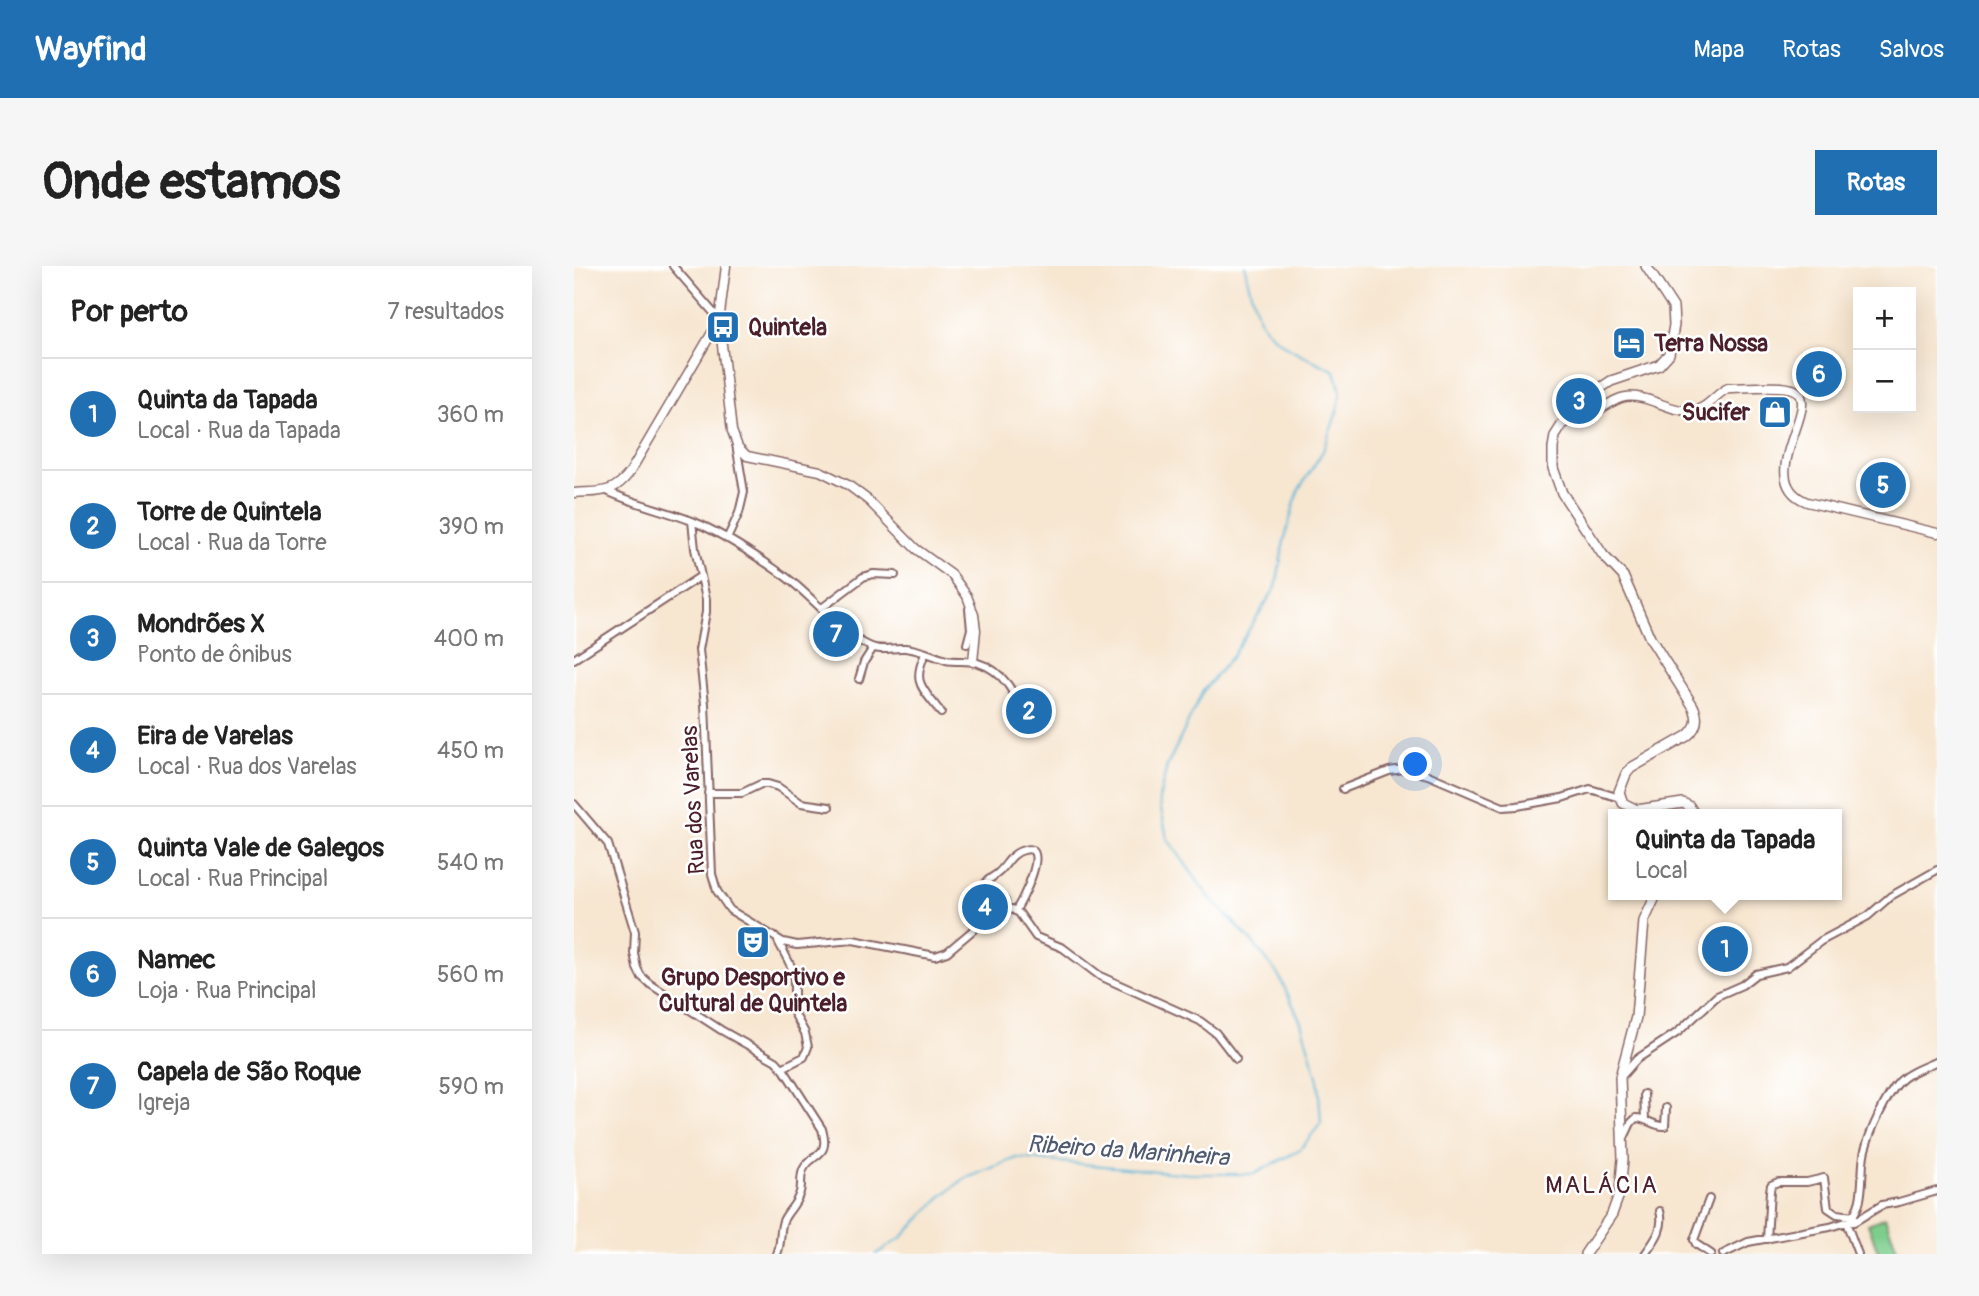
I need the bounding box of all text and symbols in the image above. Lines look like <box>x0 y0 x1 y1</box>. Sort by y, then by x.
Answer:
text: Wayfind <box>35 29 147 70</box>
text: Mapa <box>1693 35 1744 64</box>
text: Rotas <box>1782 35 1841 64</box>
text: Salvos <box>1879 35 1944 64</box>
button: Rotas <box>1815 150 1937 215</box>
text: Onde estamos <box>42 152 340 213</box>
map controls <box>1853 287 1916 413</box>
button: + <box>1853 287 1916 350</box>
text: Por perto <box>70 293 188 330</box>
text: 7 resultados <box>387 297 504 326</box>
bus stop icon: Quintela <box>704 308 742 346</box>
place label: Quintela <box>748 313 827 342</box>
hotel icon: Terra Nossa <box>1610 324 1648 362</box>
place label: Terra Nossa <box>1653 329 1768 358</box>
pin: 6 <box>1796 348 1842 400</box>
button: − <box>1853 350 1916 413</box>
pin: 3 <box>1556 375 1602 427</box>
text: Quinta da Tapada <box>137 384 318 416</box>
shop icon: Sucifer <box>1756 393 1794 431</box>
place label: Sucifer <box>1682 398 1751 427</box>
text: 1 <box>89 400 98 429</box>
text: 360 m <box>437 400 504 429</box>
text: Local · Rua da Tapada <box>137 416 341 445</box>
pin: 5 <box>1860 459 1906 511</box>
text: Torre de Quintela <box>137 496 322 528</box>
text: 2 <box>87 512 99 541</box>
text: 390 m <box>438 512 504 541</box>
text: Local · Rua da Torre <box>137 528 327 557</box>
text: Mondrões X <box>137 608 265 640</box>
pin: 7 <box>813 608 859 660</box>
text: 3 <box>87 624 99 653</box>
text: 400 m <box>434 624 504 653</box>
text: Ponto de ônibus <box>137 640 292 669</box>
pin: 2 <box>1006 685 1052 737</box>
text: Eira de Varelas <box>137 720 293 752</box>
street label: Rua dos Varelas <box>675 725 711 875</box>
text: 4 <box>86 736 100 765</box>
text: 450 m <box>437 736 504 765</box>
your location <box>1398 747 1432 781</box>
text: Local · Rua dos Varelas <box>137 752 357 781</box>
popup <box>1608 809 1842 900</box>
text: Quinta da Tapada <box>1635 824 1815 856</box>
text: Quinta Vale de Galegos <box>137 832 384 864</box>
text: 5 <box>87 848 99 877</box>
text: 540 m <box>437 848 504 877</box>
text: Local <box>1635 856 1688 885</box>
text: Local · Rua Principal <box>137 864 328 893</box>
pin: 4 <box>962 881 1008 933</box>
theatre icon: Grupo Desportivo e Cultural de Quintela <box>734 923 772 961</box>
pin: 1 <box>1702 923 1748 975</box>
text: Namec <box>137 944 216 976</box>
text: 6 <box>86 960 100 989</box>
text: 560 m <box>437 960 504 989</box>
place label: Grupo Desportivo e Cultural de Quintela <box>659 963 847 1018</box>
text: Loja · Rua Principal <box>137 976 316 1005</box>
text: Capela de São Roque <box>137 1056 361 1088</box>
text: 7 <box>87 1072 99 1101</box>
text: 590 m <box>439 1072 504 1101</box>
text: Igreja <box>137 1088 190 1117</box>
water label: Ribeiro da Marinheira <box>1026 1129 1232 1173</box>
district label: MALÁCIA <box>1545 1171 1659 1200</box>

